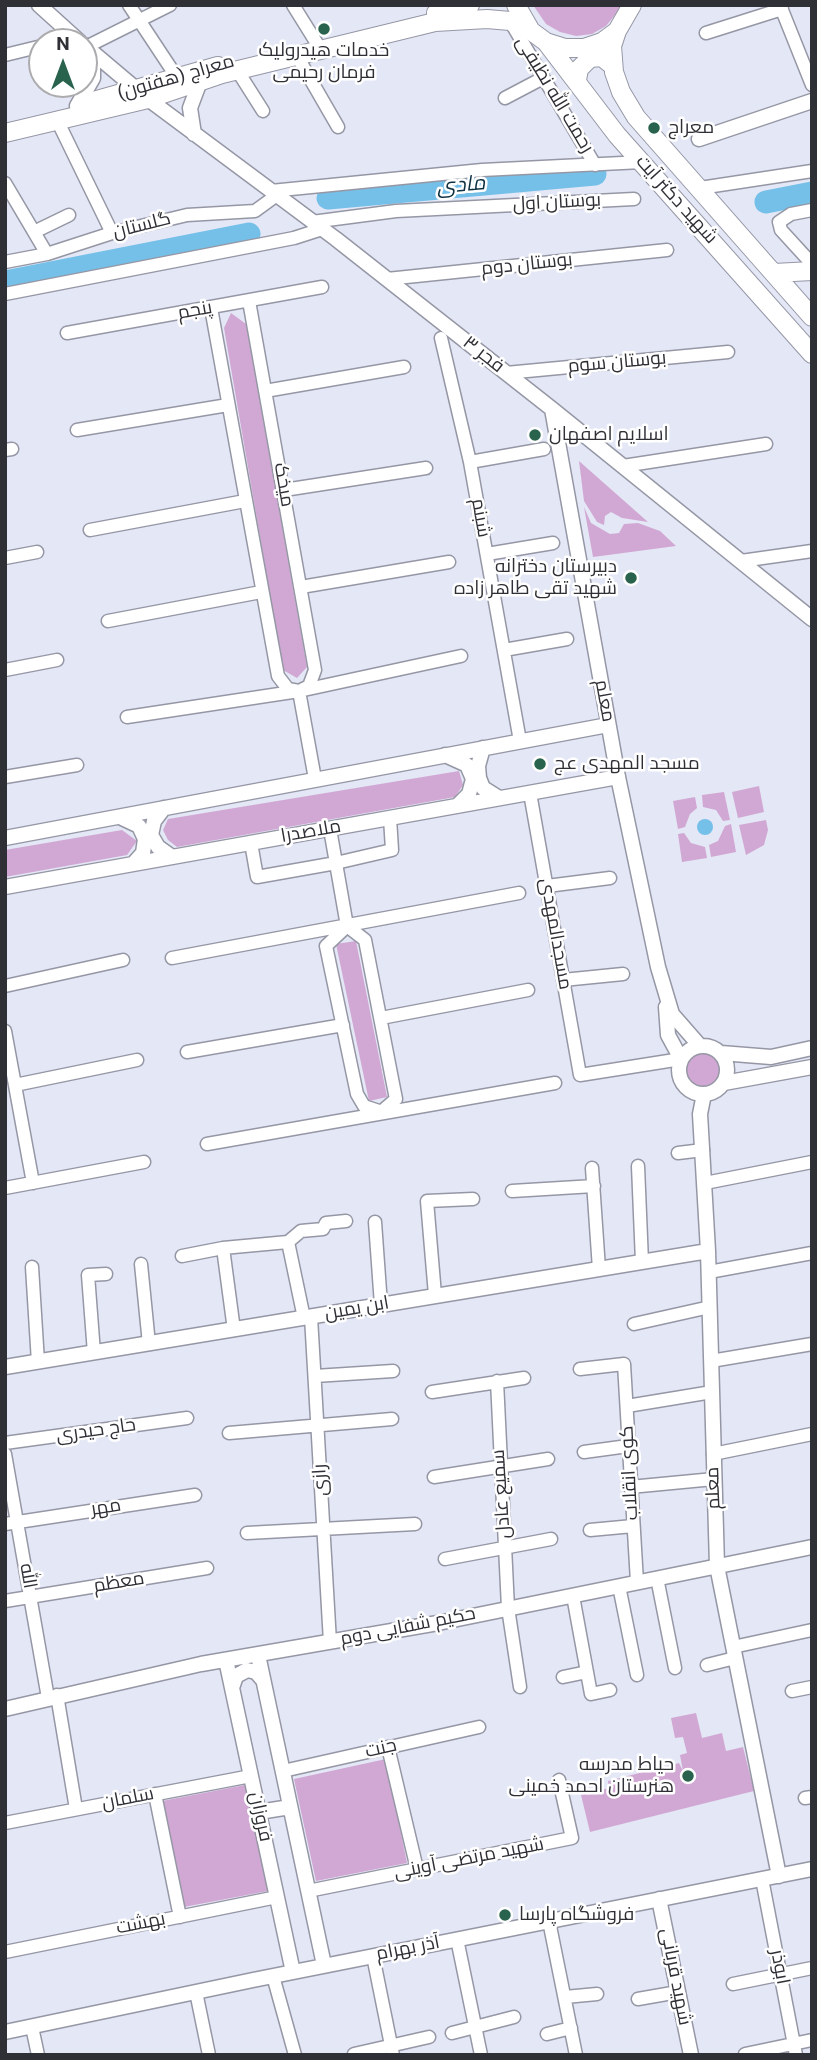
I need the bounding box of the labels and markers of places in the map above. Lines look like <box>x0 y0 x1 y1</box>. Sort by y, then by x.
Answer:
marker: خدمات هیدرولیک فرمان رحیمی <box>316 21 332 37</box>
place label: خدمات هیدرولیک فرمان رحیمی <box>259 40 389 84</box>
place label: معراج <box>668 117 714 139</box>
marker: معراج <box>646 120 662 136</box>
place label: اسلایم اصفهان <box>549 424 669 446</box>
marker: اسلایم اصفهان <box>527 427 543 443</box>
place label: دبیرستان دخترانه شهید تقی طاهر زاده <box>454 556 617 600</box>
marker: دبیرستان دخترانه شهید تقی طاهر زاده <box>623 570 639 586</box>
place label: مسجد المهدی عج <box>554 753 700 775</box>
marker: مسجد المهدی عج <box>532 756 548 772</box>
place label: حیاط مدرسه هنرستان احمد خمینی <box>509 1754 674 1798</box>
marker: حیاط مدرسه هنرستان احمد خمینی <box>680 1768 696 1784</box>
place label: فروشگاه پارسا <box>519 1904 634 1926</box>
marker: فروشگاه پارسا <box>497 1907 513 1923</box>

